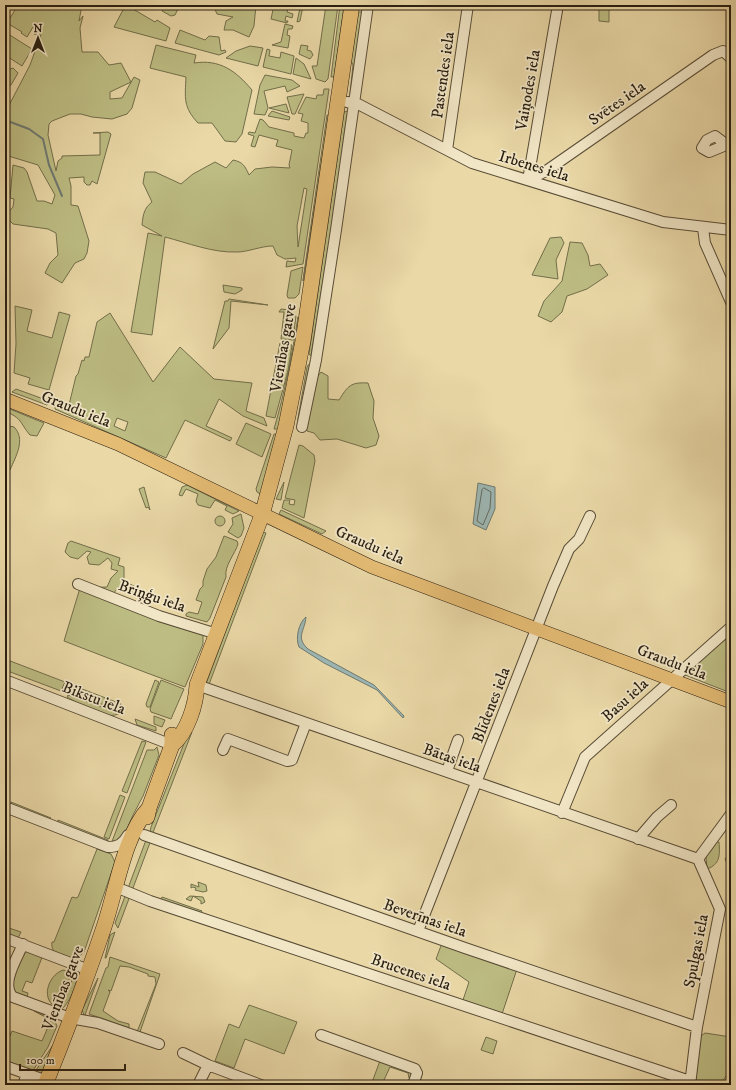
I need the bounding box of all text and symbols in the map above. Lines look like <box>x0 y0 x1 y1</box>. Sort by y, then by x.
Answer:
north arrow <box>18 18 58 58</box>
text: N <box>33 22 43 36</box>
street label: Pastendes iela <box>427 30 459 120</box>
street label: Vaiņodes iela <box>511 48 545 133</box>
street label: Svētes iela <box>585 76 649 130</box>
street label: Irbenes iela <box>496 146 572 186</box>
street label: Vienības gatve <box>265 302 301 395</box>
street label: Graudu iela <box>38 386 114 432</box>
street label: Graudu iela <box>333 521 408 569</box>
street label: Briņģu iela <box>116 575 188 617</box>
street label: Graudu iela <box>634 640 710 685</box>
street label: Blīdenes iela <box>467 664 515 746</box>
street label: Basu iela <box>598 674 653 726</box>
street label: Bikstu iela <box>60 677 129 719</box>
street label: Bātas iela <box>420 739 484 777</box>
street label: Beverīnas iela <box>381 894 469 942</box>
street label: Spulgas iela <box>679 912 713 990</box>
street label: Vienības gatve <box>37 942 89 1034</box>
street label: Brucenes iela <box>368 949 454 995</box>
scale bar <box>20 1046 125 1072</box>
text: 100 m <box>26 1053 55 1068</box>

